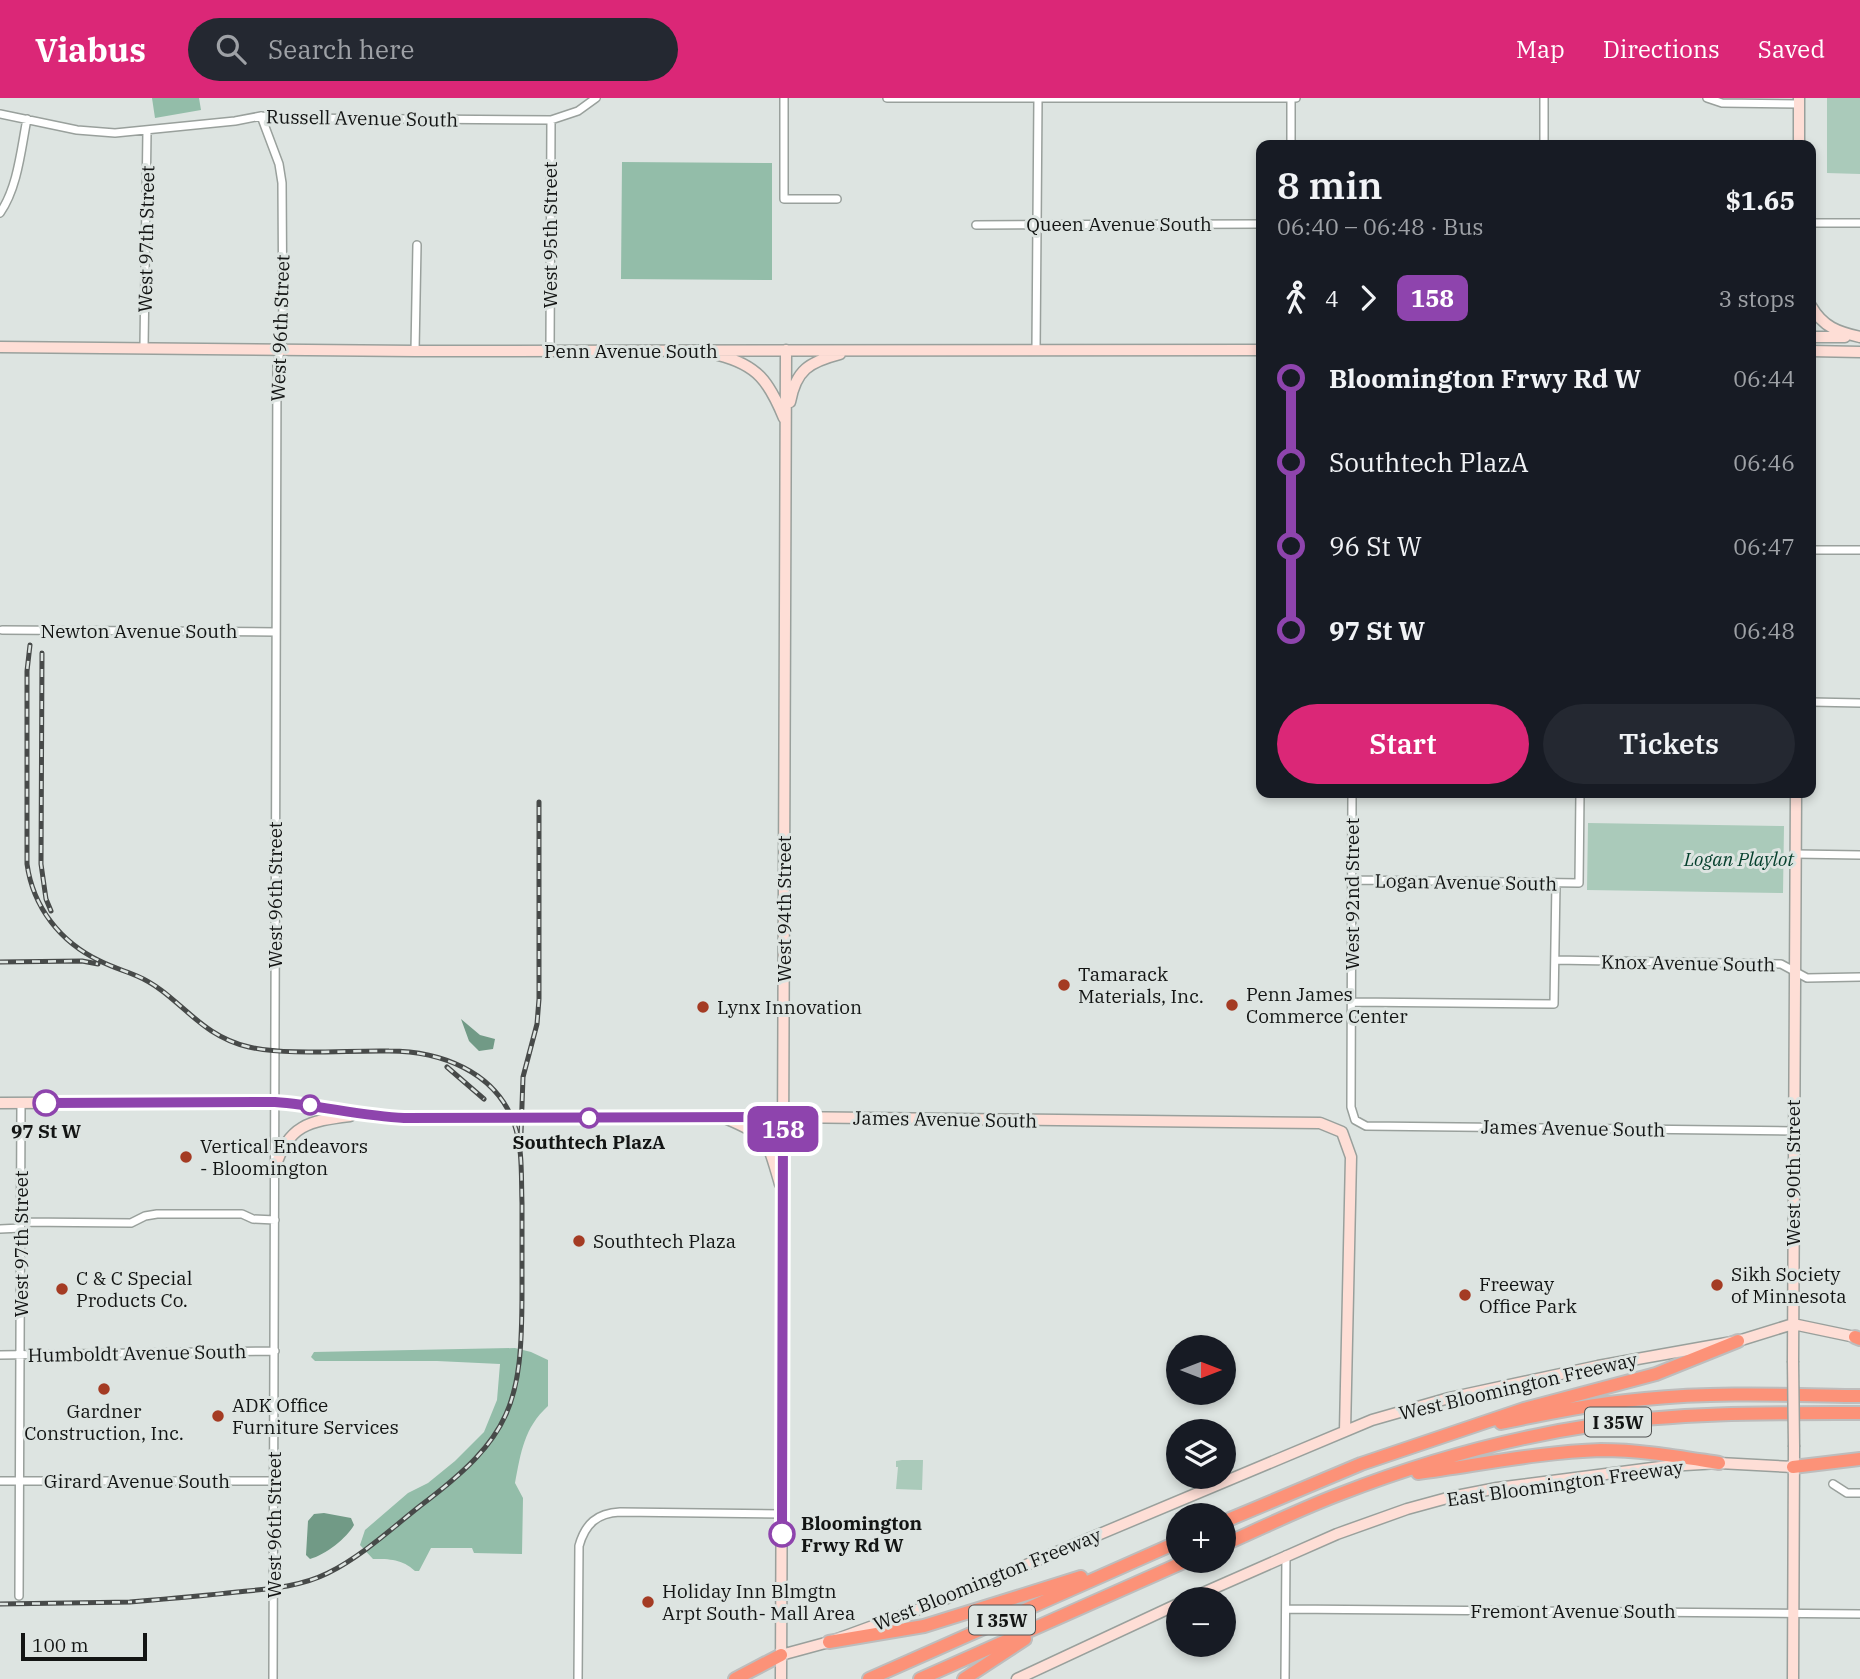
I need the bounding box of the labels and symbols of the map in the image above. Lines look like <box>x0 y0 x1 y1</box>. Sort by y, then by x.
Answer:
street label: Russell Avenue South <box>266 104 458 132</box>
street label: West 95th Street <box>538 161 562 309</box>
street label: West 97th Street <box>133 165 159 313</box>
street label: Queen Avenue South <box>1026 212 1212 236</box>
street label: West 96th Street <box>265 254 295 402</box>
street label: Penn Avenue South <box>544 339 718 363</box>
street label: Newton Avenue South <box>40 619 238 643</box>
street label: West 92nd Street <box>1340 818 1364 970</box>
street label: West 96th Street <box>263 821 287 969</box>
street label: West 94th Street <box>772 835 796 983</box>
park label: Logan Playlot <box>1683 847 1795 871</box>
street label: Logan Avenue South <box>1374 868 1558 896</box>
street label: Knox Avenue South <box>1601 949 1775 977</box>
place label: Tamarack Materials, Inc. <box>1078 962 1204 1008</box>
marker: Tamarack Materials, Inc. <box>1056 977 1072 993</box>
place label: Penn James Commerce Center <box>1246 982 1408 1028</box>
place label: Lynx Innovation <box>717 995 862 1019</box>
marker: Penn James Commerce Center <box>1224 997 1240 1013</box>
marker: Lynx Innovation <box>695 999 711 1015</box>
marker: 97 St W <box>33 1090 59 1116</box>
unlabelled marker <box>300 1095 320 1115</box>
street label: West 90th Street <box>1781 1099 1805 1247</box>
street label: James Avenue South <box>853 1105 1038 1133</box>
line badge: 158 <box>743 1106 823 1152</box>
marker: Southtech PlazA <box>579 1108 599 1128</box>
street label: James Avenue South <box>1481 1114 1666 1142</box>
place label: 97 St W <box>11 1119 82 1143</box>
place label: Southtech PlazA <box>513 1130 666 1154</box>
place label: Vertical Endeavors - Bloomington <box>200 1134 368 1180</box>
marker: Vertical Endeavors - Bloomington <box>178 1149 194 1165</box>
street label: West 97th Street <box>9 1170 33 1318</box>
place label: Southtech Plaza <box>593 1229 736 1253</box>
marker: Southtech Plaza <box>571 1233 587 1249</box>
place label: Sikh Society of Minnesota <box>1731 1262 1847 1308</box>
place label: C & C Special Products Co. <box>76 1266 193 1312</box>
place label: Freeway Office Park <box>1479 1272 1577 1318</box>
marker: Sikh Society of Minnesota <box>1709 1277 1725 1293</box>
marker: C & C Special Products Co. <box>54 1281 70 1297</box>
marker: Freeway Office Park <box>1457 1287 1473 1303</box>
north arrow <box>1166 1335 1236 1405</box>
street label: Humboldt Avenue South <box>27 1339 247 1367</box>
street label: West Bloomington Freeway <box>1397 1347 1640 1425</box>
marker: Gardner Construction, Inc. <box>96 1381 112 1397</box>
place label: ADK Office Furniture Services <box>232 1393 399 1439</box>
place label: Gardner Construction, Inc. <box>24 1399 184 1445</box>
marker: ADK Office Furniture Services <box>210 1408 226 1424</box>
road number: I 35W <box>1585 1408 1651 1436</box>
street label: West 96th Street <box>262 1451 286 1599</box>
street label: East Bloomington Freeway <box>1445 1454 1686 1511</box>
street label: Girard Avenue South <box>44 1469 230 1493</box>
place label: Bloomington Frwy Rd W <box>801 1511 922 1557</box>
marker: Bloomington Frwy Rd W <box>769 1521 795 1547</box>
street label: West Bloomington Freeway <box>870 1522 1105 1636</box>
place label: Holiday Inn Blmgtn Arpt South- Mall Area <box>662 1579 855 1625</box>
marker: Holiday Inn Blmgtn Arpt South- Mall Area <box>640 1594 656 1610</box>
street label: Fremont Avenue South <box>1470 1599 1676 1623</box>
road number: I 35W <box>969 1605 1035 1634</box>
scale bar <box>21 1630 147 1662</box>

